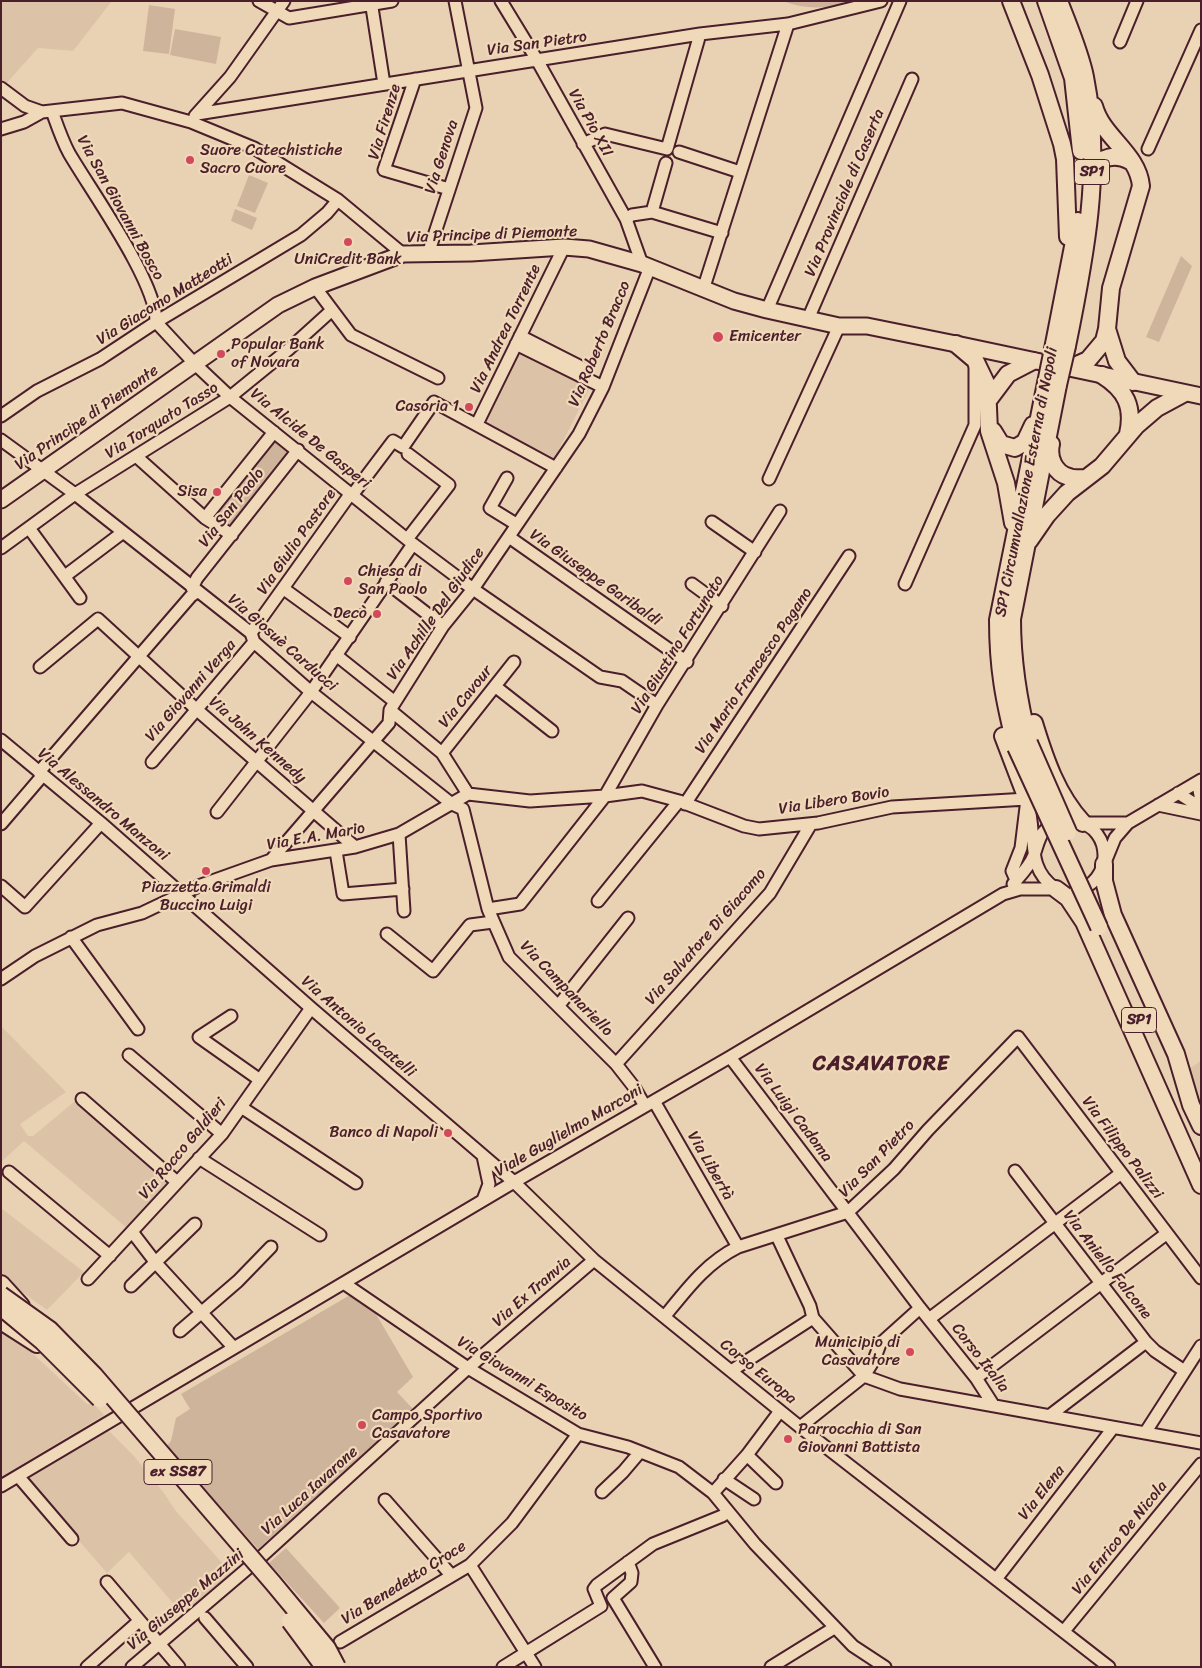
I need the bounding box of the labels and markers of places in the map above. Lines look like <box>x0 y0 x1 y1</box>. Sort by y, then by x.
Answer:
place label: Suore Catechistiche Sacro Cuore <box>200 141 343 179</box>
marker: Suore Catechistiche Sacro Cuore <box>184 154 196 166</box>
marker: UniCredit Bank <box>342 236 354 248</box>
place label: UniCredit Bank <box>294 250 402 270</box>
place label: Emicenter <box>729 327 801 347</box>
marker: Emicenter <box>711 330 725 344</box>
place label: Popular Bank of Novara <box>231 335 324 373</box>
marker: Popular Bank of Novara <box>215 348 227 360</box>
place label: Casoria 1 <box>395 397 459 417</box>
marker: Casoria 1 <box>463 401 475 413</box>
place label: Sisa <box>177 482 207 502</box>
marker: Sisa <box>211 486 223 498</box>
place label: Chiesa di San Paolo <box>358 562 427 600</box>
marker: Chiesa di San Paolo <box>342 575 354 587</box>
place label: Decò <box>333 604 367 624</box>
marker: Decò <box>371 608 383 620</box>
marker: Piazzetta Grimaldi Buccino Luigi <box>200 865 212 877</box>
place label: Piazzetta Grimaldi Buccino Luigi <box>141 878 271 916</box>
place label: Banco di Napoli <box>329 1123 438 1143</box>
marker: Banco di Napoli <box>442 1127 454 1139</box>
place label: Municipio di Casavatore <box>815 1333 900 1371</box>
marker: Municipio di Casavatore <box>904 1346 916 1358</box>
place label: Campo Sportivo Casavatore <box>372 1406 482 1444</box>
marker: Campo Sportivo Casavatore <box>356 1419 368 1431</box>
place label: Parrocchia di San Giovanni Battista <box>798 1420 922 1458</box>
marker: Parrocchia di San Giovanni Battista <box>782 1433 794 1445</box>

